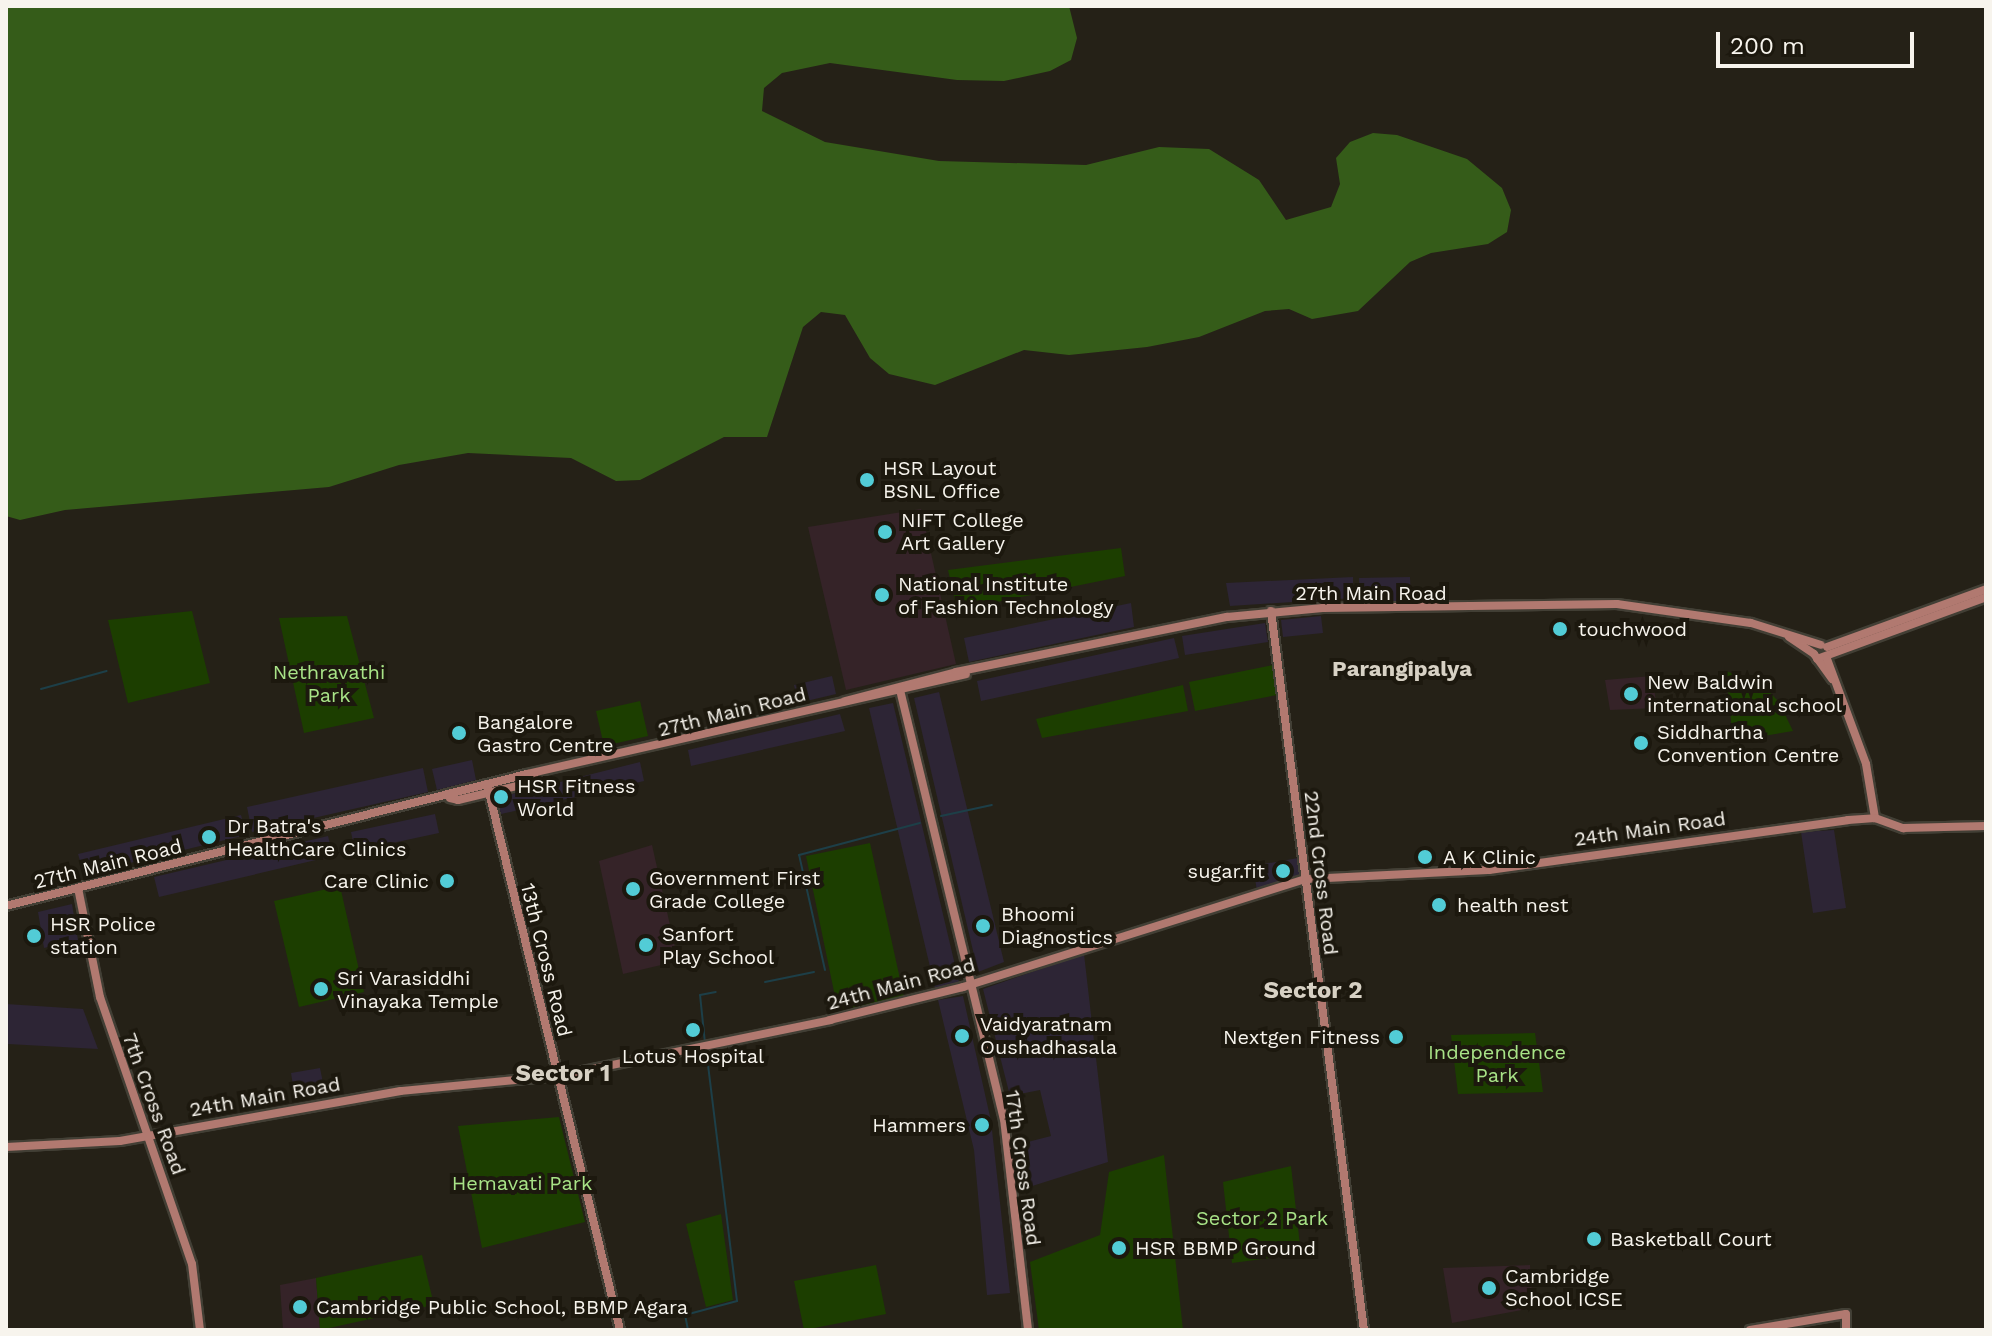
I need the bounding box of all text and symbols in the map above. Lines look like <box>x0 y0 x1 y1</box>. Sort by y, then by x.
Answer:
scale bar <box>1720 16 1918 66</box>
text: 200 m <box>1730 32 1805 60</box>
place label: HSR Layout BSNL Office <box>883 456 1001 503</box>
marker: HSR Layout BSNL Office <box>858 471 876 489</box>
place label: NIFT College Art Gallery <box>901 508 1024 555</box>
marker: NIFT College Art Gallery <box>876 523 894 541</box>
place label: National Institute of Fashion Technology <box>898 572 1115 619</box>
street label: 27th Main Road <box>1295 581 1447 605</box>
marker: National Institute of Fashion Technology <box>873 586 891 604</box>
place label: touchwood <box>1578 617 1687 641</box>
marker: touchwood <box>1549 618 1571 640</box>
district label: Parangipalya <box>1332 656 1472 682</box>
park label: Nethravathi Park <box>273 661 385 708</box>
place label: New Baldwin international school <box>1647 670 1843 717</box>
street label: 27th Main Road <box>656 682 808 742</box>
marker: New Baldwin international school <box>1622 685 1640 703</box>
place label: Bangalore Gastro Centre <box>477 710 614 757</box>
place label: Siddhartha Convention Centre <box>1657 720 1839 767</box>
marker: Bangalore Gastro Centre <box>448 722 470 744</box>
marker: Siddhartha Convention Centre <box>1632 734 1650 752</box>
place label: HSR Fitness World <box>517 774 636 821</box>
marker: HSR Fitness World <box>492 788 510 806</box>
street label: 22nd Cross Road <box>1299 789 1343 957</box>
street label: 24th Main Road <box>1573 807 1727 851</box>
place label: Dr Batra's HealthCare Clinics <box>227 814 407 861</box>
marker: Dr Batra's HealthCare Clinics <box>198 826 220 848</box>
street label: 27th Main Road <box>32 834 184 894</box>
place label: A K Clinic <box>1443 845 1537 869</box>
marker: A K Clinic <box>1414 846 1436 868</box>
place label: sugar.fit <box>1188 859 1265 883</box>
marker: sugar.fit <box>1272 860 1294 882</box>
place label: Government First Grade College <box>649 866 820 913</box>
place label: Care Clinic <box>324 869 429 893</box>
marker: Care Clinic <box>436 870 458 892</box>
marker: Government First Grade College <box>624 880 642 898</box>
street label: 13th Cross Road <box>515 881 577 1039</box>
place label: health nest <box>1457 893 1568 917</box>
marker: health nest <box>1428 894 1450 916</box>
place label: Bhoomi Diagnostics <box>1001 902 1113 949</box>
place label: HSR Police station <box>50 912 156 959</box>
marker: Bhoomi Diagnostics <box>972 915 994 937</box>
place label: Sanfort Play School <box>662 922 775 969</box>
marker: HSR Police station <box>25 927 43 945</box>
marker: Sanfort Play School <box>637 936 655 954</box>
street label: 24th Main Road <box>824 953 978 1015</box>
place label: Sri Varasiddhi Vinayaka Temple <box>337 966 500 1013</box>
district label: Sector 2 <box>1263 977 1363 1005</box>
marker: Sri Varasiddhi Vinayaka Temple <box>312 980 330 998</box>
place label: Vaidyaratnam Oushadhasala <box>980 1012 1117 1059</box>
marker: Lotus Hospital <box>682 1019 704 1041</box>
marker: Vaidyaratnam Oushadhasala <box>951 1025 973 1047</box>
place label: Nextgen Fitness <box>1223 1025 1380 1049</box>
marker: Nextgen Fitness <box>1387 1028 1405 1046</box>
street label: 7th Cross Road <box>117 1030 191 1178</box>
park label: Independence Park <box>1428 1040 1566 1087</box>
place label: Lotus Hospital <box>622 1044 764 1068</box>
district label: Sector 1 <box>515 1060 611 1088</box>
street label: 24th Main Road <box>188 1072 342 1122</box>
street label: 17th Cross Road <box>1000 1089 1046 1247</box>
place label: Hammers <box>872 1113 966 1137</box>
marker: Hammers <box>973 1116 991 1134</box>
park label: Hemavati Park <box>452 1171 592 1195</box>
park label: Sector 2 Park <box>1196 1206 1328 1230</box>
place label: Basketball Court <box>1610 1227 1772 1251</box>
marker: Basketball Court <box>1585 1230 1603 1248</box>
place label: HSR BBMP Ground <box>1135 1236 1316 1260</box>
marker: HSR BBMP Ground <box>1110 1239 1128 1257</box>
place label: Cambridge School ICSE <box>1505 1264 1624 1311</box>
marker: Cambridge School ICSE <box>1480 1279 1498 1297</box>
place label: Cambridge Public School, BBMP Agara <box>316 1295 689 1319</box>
marker: Cambridge Public School, BBMP Agara <box>291 1298 309 1316</box>

